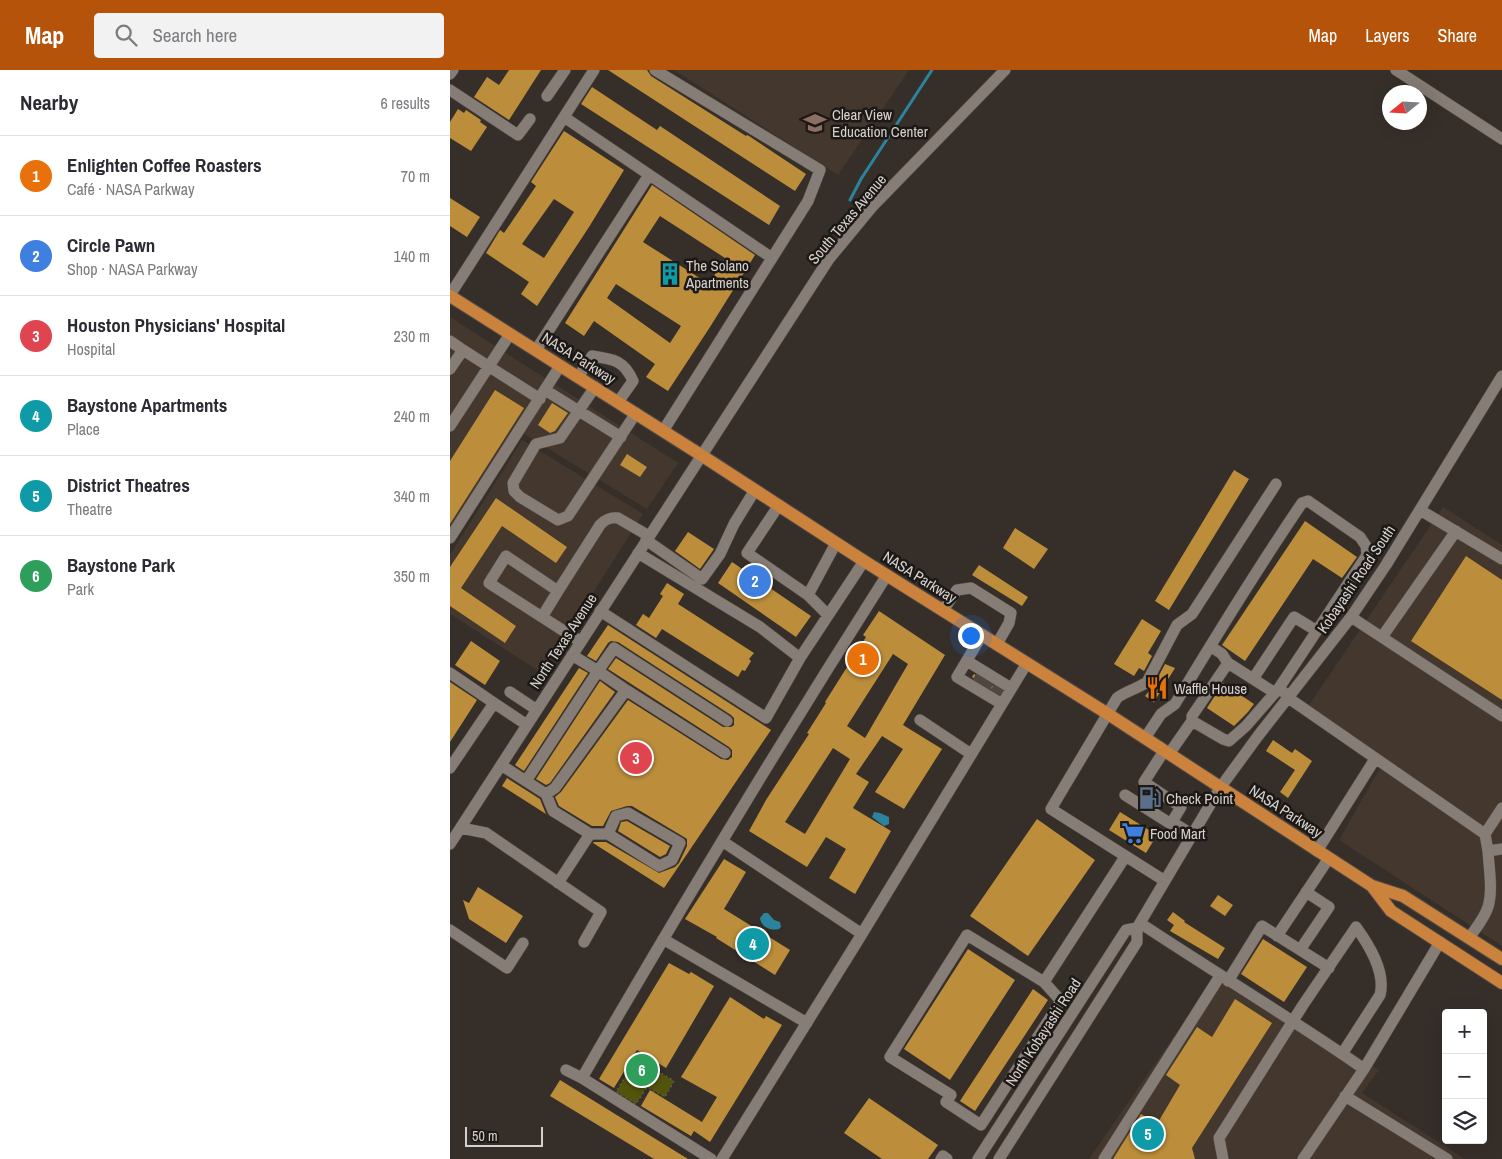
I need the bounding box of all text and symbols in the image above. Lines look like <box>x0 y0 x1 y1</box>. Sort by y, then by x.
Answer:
search box <box>94 13 444 58</box>
text: Map <box>25 19 64 51</box>
icon: search <box>112 21 140 49</box>
text: Search here <box>152 22 237 48</box>
text: Map <box>1309 23 1337 48</box>
text: Layers <box>1365 23 1410 48</box>
text: Share <box>1438 23 1477 48</box>
north arrow <box>1382 85 1427 130</box>
text: Nearby <box>20 88 78 117</box>
text: 6 results <box>380 92 430 114</box>
place label: Clear View Education Center <box>832 104 928 142</box>
school or university icon: Clear View Education Center <box>802 110 828 136</box>
text: Enlighten Coffee Roasters <box>67 152 262 178</box>
text: 1 <box>32 165 40 187</box>
text: 70 m <box>401 165 430 187</box>
street label: South Texas Avenue <box>803 169 891 269</box>
text: Café · NASA Parkway <box>67 178 195 200</box>
text: Circle Pawn <box>67 232 155 258</box>
text: 2 <box>32 245 40 267</box>
text: 140 m <box>394 245 430 267</box>
place label: The Solano Apartments <box>685 255 749 293</box>
text: Shop · NASA Parkway <box>67 258 198 280</box>
building icon: The Solano Apartments <box>657 261 683 287</box>
text: Houston Physicians' Hospital <box>67 312 285 338</box>
text: 3 <box>32 325 40 347</box>
text: 230 m <box>394 325 430 347</box>
street label: NASA Parkway <box>538 327 621 389</box>
text: Hospital <box>67 338 115 360</box>
text: Baystone Apartments <box>67 392 227 418</box>
text: 4 <box>32 405 40 427</box>
text: 240 m <box>394 405 430 427</box>
text: Place <box>67 418 100 440</box>
text: District Theatres <box>67 472 190 498</box>
text: 5 <box>32 485 40 507</box>
text: 340 m <box>394 485 430 507</box>
text: Theatre <box>67 498 112 520</box>
street label: Kobayashi Road South <box>1312 521 1400 637</box>
street label: NASA Parkway <box>879 546 962 608</box>
text: Baystone Park <box>67 552 175 578</box>
pin: 2 <box>739 562 771 600</box>
text: 6 <box>32 565 40 587</box>
text: 350 m <box>394 565 430 587</box>
text: Park <box>67 578 94 600</box>
street label: North Texas Avenue <box>524 589 602 693</box>
your location <box>958 623 984 649</box>
pin: 1 <box>847 640 879 678</box>
restaurant icon: Waffle House <box>1144 675 1170 701</box>
place label: Waffle House <box>1174 678 1247 699</box>
pin: 3 <box>620 739 652 777</box>
street label: NASA Parkway <box>1245 779 1327 843</box>
fuel station icon: Check Point <box>1137 785 1163 811</box>
place label: Check Point <box>1166 788 1234 809</box>
supermarket icon: Food Mart <box>1120 820 1146 846</box>
place label: Food Mart <box>1150 823 1206 844</box>
pin: 4 <box>737 925 769 963</box>
street label: North Kobayashi Road <box>1000 974 1086 1090</box>
map controls <box>1442 1009 1487 1144</box>
button: + <box>1442 1009 1487 1054</box>
pin: 6 <box>626 1051 658 1089</box>
button: − <box>1442 1054 1487 1099</box>
button: layers <box>1442 1099 1487 1144</box>
pin: 5 <box>1132 1115 1164 1153</box>
scale bar <box>465 1124 542 1147</box>
text: 50 m <box>472 1127 498 1145</box>

